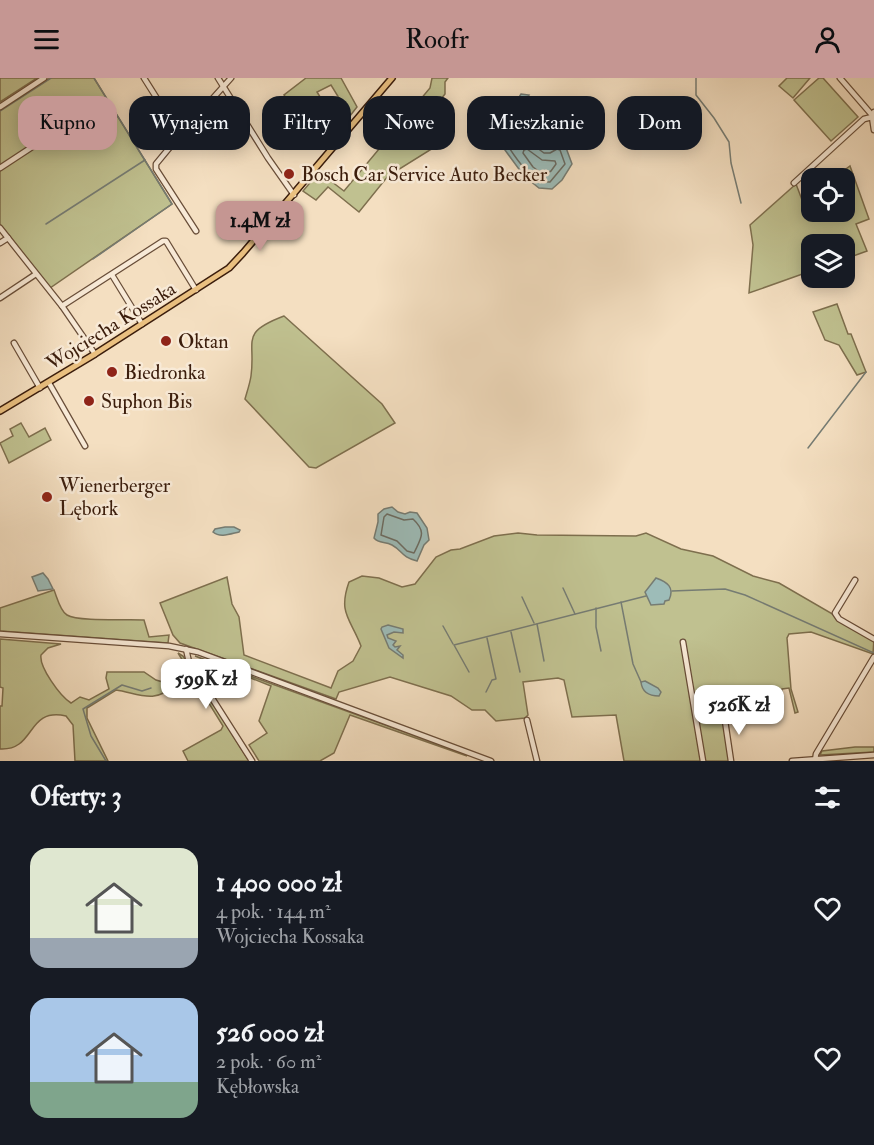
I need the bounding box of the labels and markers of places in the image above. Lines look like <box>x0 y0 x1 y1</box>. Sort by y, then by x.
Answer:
place label: Bosch Car Service Auto Becker <box>301 162 548 187</box>
marker: Bosch Car Service Auto Becker <box>282 167 296 181</box>
pin: 1.4M zł <box>205 201 315 252</box>
place label: Oktan <box>178 329 229 354</box>
marker: Oktan <box>159 334 173 348</box>
place label: Biedronka <box>124 360 206 385</box>
marker: Biedronka <box>105 365 119 379</box>
place label: Suphon Bis <box>101 389 192 415</box>
marker: Suphon Bis <box>82 394 96 408</box>
place label: Wienerberger Lębork <box>58 473 171 521</box>
marker: Wienerberger Lębork <box>40 490 54 504</box>
pin: 599K zł <box>151 659 261 710</box>
pin: 526K zł <box>684 685 794 736</box>

